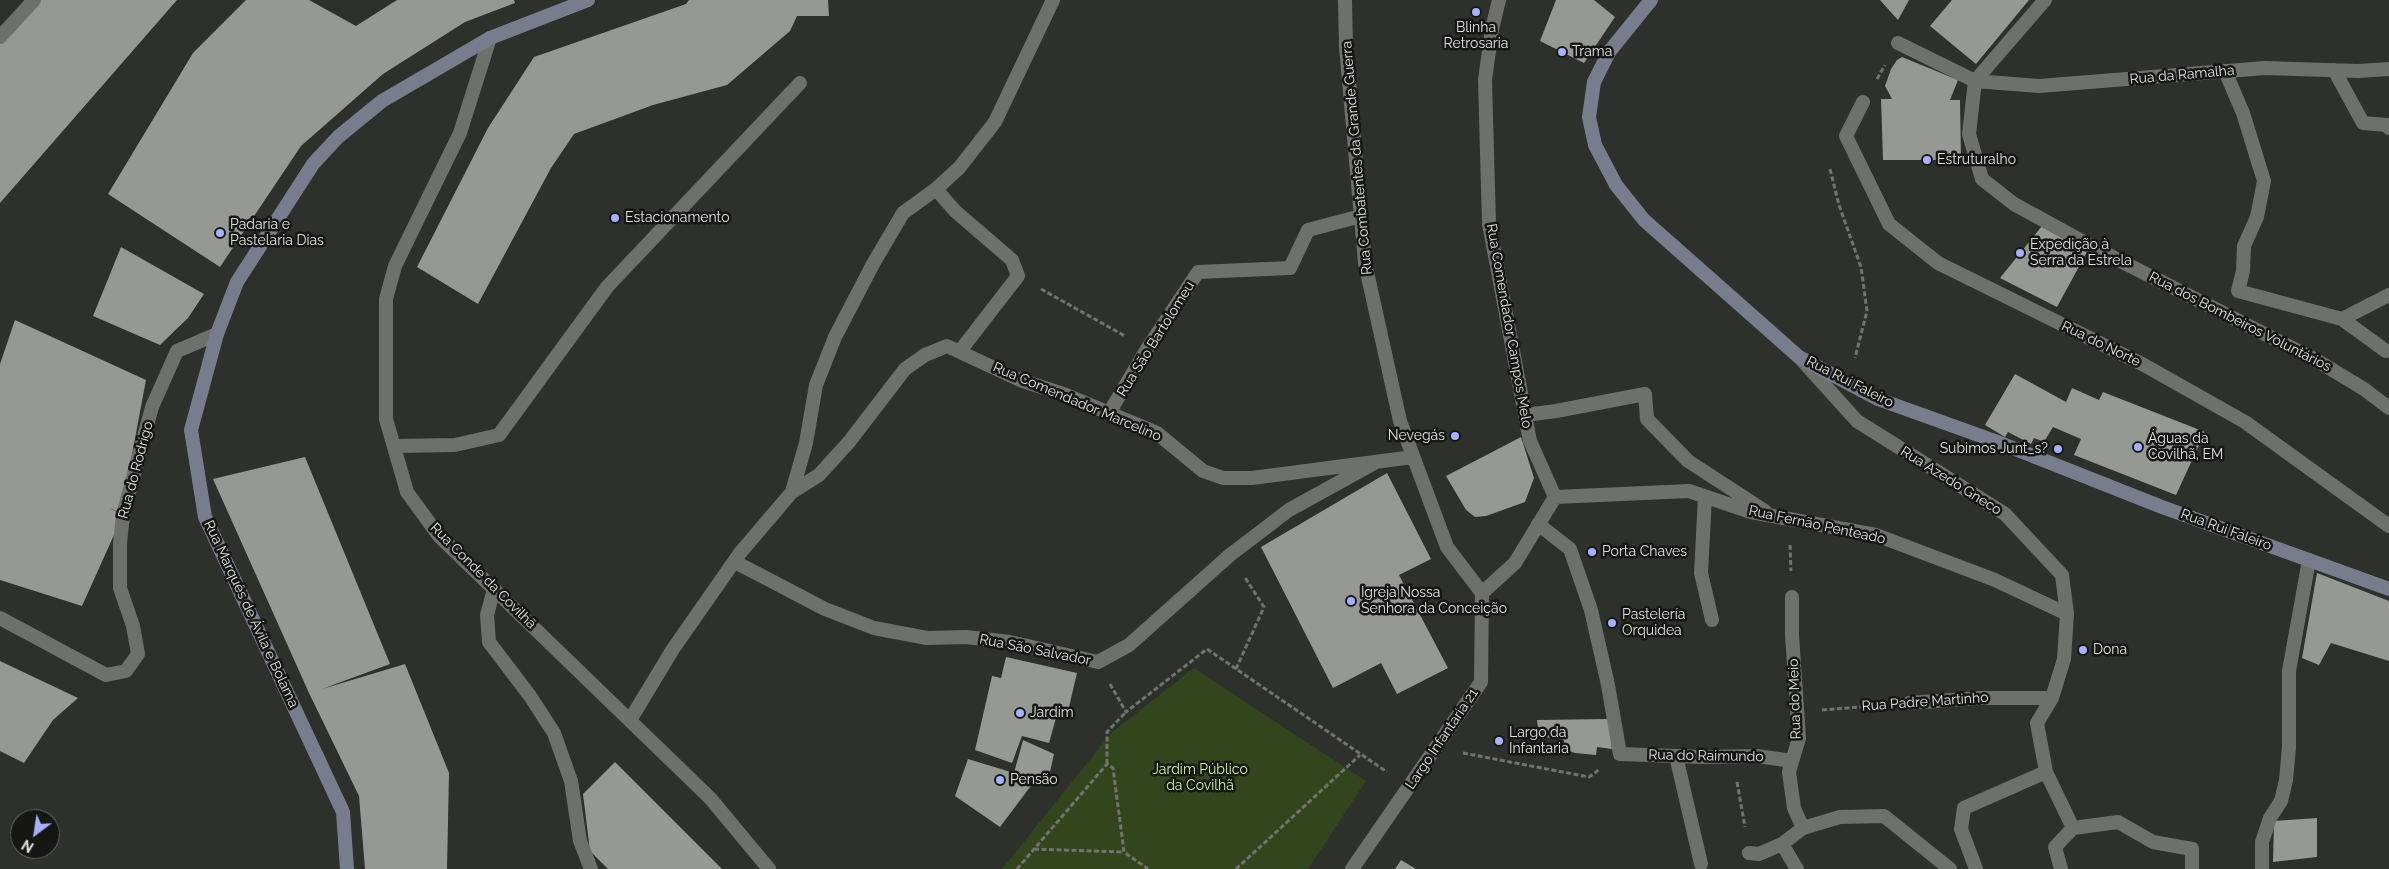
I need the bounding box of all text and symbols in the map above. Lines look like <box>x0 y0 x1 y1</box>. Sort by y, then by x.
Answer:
marker: Blinha Retrosaria <box>1470 6 1482 18</box>
place label: Blinha Retrosaria <box>1444 20 1508 52</box>
street label: Rua Combatentes da Grande Guerra <box>1338 40 1376 276</box>
place label: Trama <box>1572 44 1612 60</box>
marker: Trama <box>1556 46 1568 58</box>
street label: Rua da Ramalha <box>2129 62 2235 88</box>
place label: Estruturalho <box>1937 152 2016 168</box>
marker: Estruturalho <box>1921 154 1933 166</box>
place label: Estacionamento <box>625 210 730 226</box>
marker: Estacionamento <box>609 212 621 224</box>
place label: Padaria e Pastelaria Dias <box>230 217 324 250</box>
street label: Rua Comendador Campos Melo <box>1483 222 1535 430</box>
marker: Padaria e Pastelaria Dias <box>214 227 226 239</box>
place label: Expedição à Serra da Estrela <box>2030 237 2132 270</box>
marker: Expedição à Serra da Estrela <box>2014 247 2026 259</box>
street label: Rua dos Bombeiros Voluntários <box>2146 269 2334 375</box>
street label: Rua São Bartolomeu <box>1114 278 1198 400</box>
street label: Rua do Norte <box>2059 318 2143 370</box>
street label: Rua Rui Faleiro <box>1804 353 1896 411</box>
street label: Rua Comendador Marcelino <box>990 359 1164 445</box>
street label: Rua do Rodrigo <box>115 420 157 520</box>
place label: Nevegás <box>1388 428 1445 444</box>
marker: Nevegás <box>1449 430 1461 442</box>
place label: Águas da Covilhã, EM <box>2148 431 2223 464</box>
place label: Subimos Junt_s? <box>1940 441 2048 457</box>
marker: Águas da Covilhã, EM <box>2132 441 2144 453</box>
street label: Rua Azedo Gneco <box>1897 443 2005 519</box>
marker: Subimos Junt_s? <box>2052 443 2064 455</box>
street label: Rua Fernão Penteado <box>1747 502 1887 548</box>
street label: Rua Rui Faleiro <box>2178 506 2274 554</box>
street label: Rua Marquês de Ávila e Bolama <box>200 518 302 710</box>
street label: Rua Conde da Covilhã <box>427 520 539 632</box>
place label: Porta Chaves <box>1602 544 1687 560</box>
marker: Porta Chaves <box>1586 546 1598 558</box>
place label: Igreja Nossa Senhora da Conceição <box>1361 585 1507 618</box>
marker: Igreja Nossa Senhora da Conceição <box>1345 595 1357 607</box>
place label: Pastelería Orquidea <box>1622 607 1685 640</box>
marker: Pastelería Orquidea <box>1606 617 1618 629</box>
street label: Rua São Salvador <box>978 631 1092 669</box>
place label: Dona <box>2093 642 2127 658</box>
marker: Dona <box>2077 644 2089 656</box>
street label: Rua do Meio <box>1785 658 1805 740</box>
street label: Largo Infantaria 21 <box>1402 686 1482 792</box>
street label: Rua Padre Martinho <box>1861 689 1989 715</box>
place label: Jardim <box>1030 705 1074 721</box>
marker: Jardim <box>1014 707 1026 719</box>
place label: Largo da Infantaria <box>1509 725 1569 758</box>
marker: Largo da Infantaria <box>1493 735 1505 747</box>
street label: Rua do Raimundo <box>1648 747 1764 765</box>
park label: Jardim Público da Covilhã <box>1152 762 1248 794</box>
place label: Pensão <box>1010 772 1058 788</box>
marker: Pensão <box>994 774 1006 786</box>
north arrow <box>10 809 60 859</box>
text: N <box>19 836 36 856</box>

